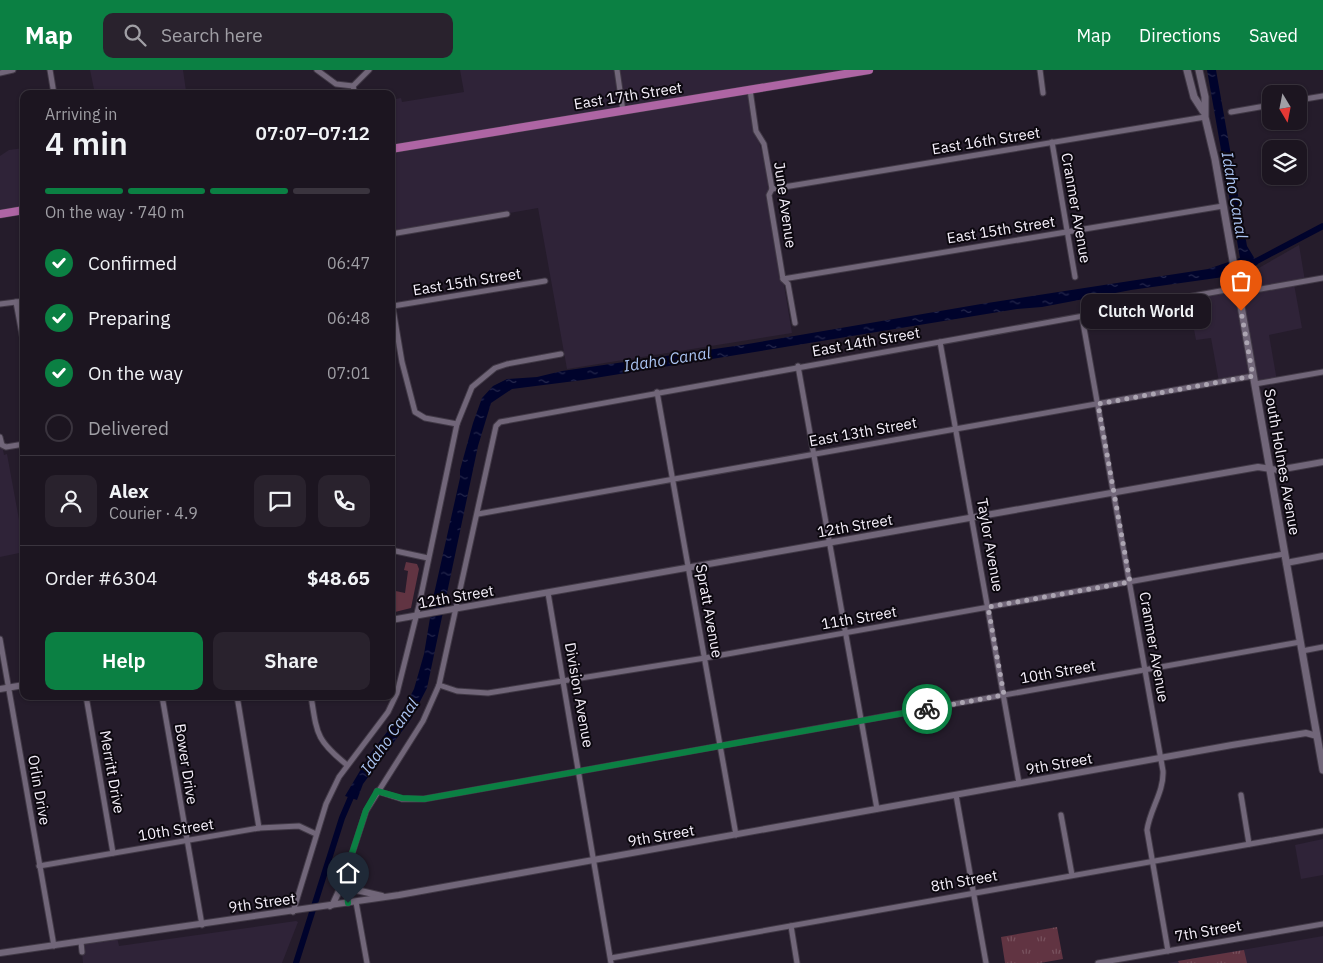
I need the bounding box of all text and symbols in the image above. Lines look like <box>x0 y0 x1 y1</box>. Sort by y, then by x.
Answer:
search box <box>103 13 453 58</box>
text: Map <box>25 19 73 51</box>
icon: search <box>121 21 149 49</box>
text: Search here <box>161 23 263 47</box>
text: Map <box>1076 24 1111 47</box>
text: Directions <box>1139 24 1221 47</box>
text: Saved <box>1249 24 1298 47</box>
street label: East 17th Street <box>572 78 683 113</box>
north arrow <box>1262 85 1308 130</box>
map controls <box>1262 85 1307 185</box>
text: Arriving in <box>45 104 117 124</box>
text: 07:07–07:12 <box>256 121 370 145</box>
text: 4 min <box>45 122 128 164</box>
street label: East 16th Street <box>930 123 1041 158</box>
button: layers <box>1262 140 1307 185</box>
water label: Idaho Canal <box>1218 150 1253 241</box>
street label: Cranmer Avenue <box>1057 151 1096 265</box>
street label: June Avenue <box>770 161 801 249</box>
text: On the way · 740 m <box>45 202 184 222</box>
street label: East 15th Street <box>945 212 1056 247</box>
icon: check <box>45 249 73 277</box>
text: Confirmed <box>88 251 177 275</box>
text: 06:47 <box>327 253 370 273</box>
pin <box>1220 260 1262 311</box>
street label: East 15th Street <box>411 264 522 299</box>
icon: bag <box>1227 267 1255 295</box>
callout: Clutch World <box>1081 294 1211 328</box>
text: Clutch World <box>1098 301 1194 321</box>
icon: check <box>45 304 73 332</box>
text: Preparing <box>88 306 170 330</box>
text: 06:48 <box>327 308 370 328</box>
street label: East 14th Street <box>810 323 921 360</box>
water label: Idaho Canal <box>622 342 713 376</box>
icon: check <box>45 359 73 387</box>
text: On the way <box>88 361 183 385</box>
text: 07:01 <box>327 363 370 383</box>
street label: South Holmes Avenue <box>1260 387 1305 537</box>
street label: East 13th Street <box>807 413 918 450</box>
text: Delivered <box>88 416 169 440</box>
button: person <box>45 475 97 527</box>
button: chat <box>254 475 306 527</box>
button: phone <box>318 475 370 527</box>
text: Alex <box>109 479 149 503</box>
street label: Taylor Avenue <box>973 497 1008 593</box>
text: Courier · 4.9 <box>109 503 198 523</box>
street label: 12th Street <box>816 510 894 542</box>
street label: Spratt Avenue <box>692 563 727 659</box>
text: Order #6304 <box>45 566 157 590</box>
text: $48.65 <box>307 566 370 590</box>
street label: 12th Street <box>417 581 495 613</box>
street label: Cranmer Avenue <box>1135 590 1174 704</box>
street label: 11th Street <box>820 602 898 634</box>
button: Help <box>45 632 203 690</box>
button: Share <box>213 632 370 690</box>
street label: Division Avenue <box>561 641 598 749</box>
street label: 10th Street <box>1019 656 1097 688</box>
courier <box>902 684 952 734</box>
water label: Idaho Canal <box>356 694 423 778</box>
icon: bike <box>913 695 941 723</box>
street label: Bower Drive <box>171 722 202 806</box>
street label: Merritt Drive <box>96 729 129 815</box>
street label: 9th Street <box>1024 748 1094 779</box>
street label: Orlin Drive <box>24 753 55 826</box>
street label: 10th Street <box>137 814 215 845</box>
street label: 9th Street <box>626 820 696 851</box>
pin <box>327 852 369 903</box>
icon: home <box>334 859 362 887</box>
street label: 8th Street <box>929 865 999 896</box>
street label: 9th Street <box>227 888 297 917</box>
street label: 7th Street <box>1173 915 1243 946</box>

